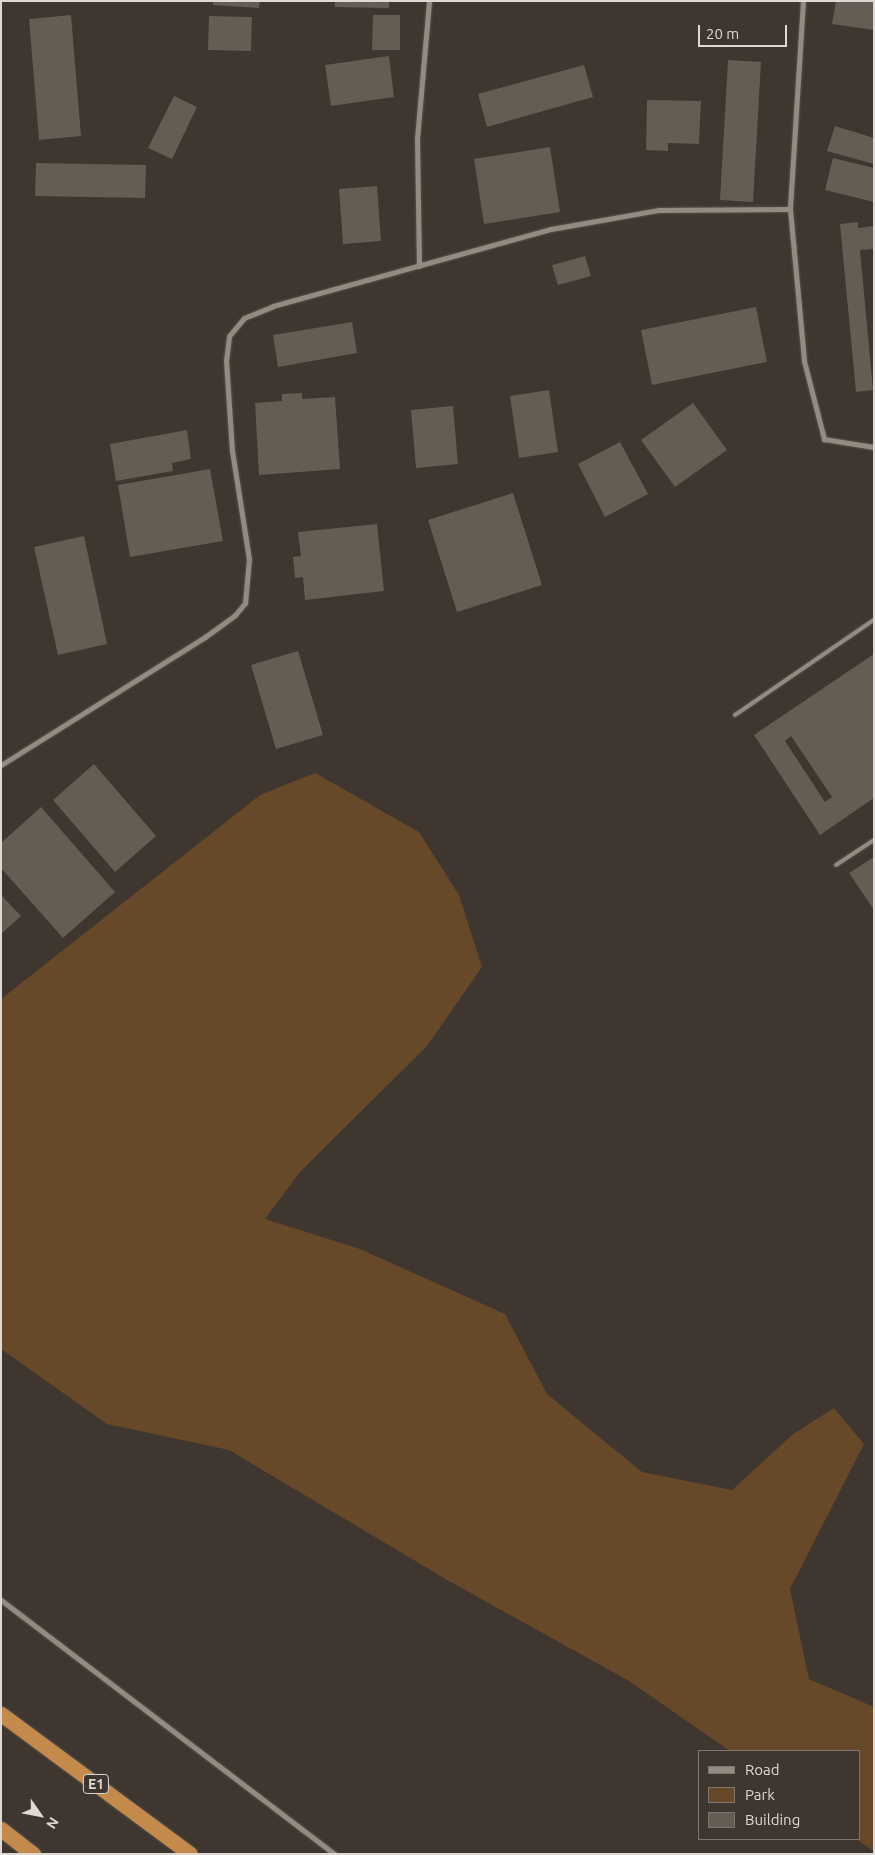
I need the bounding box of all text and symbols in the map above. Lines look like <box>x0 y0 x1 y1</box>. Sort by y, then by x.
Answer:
scale bar <box>700 15 789 47</box>
text: 20 m <box>706 25 739 42</box>
legend <box>698 1750 860 1840</box>
text: Road <box>745 1761 780 1778</box>
road number: E1 <box>82 1772 110 1796</box>
text: Park <box>745 1786 775 1803</box>
north arrow <box>15 1790 65 1840</box>
text: Building <box>745 1811 800 1828</box>
text: N <box>43 1814 62 1832</box>

